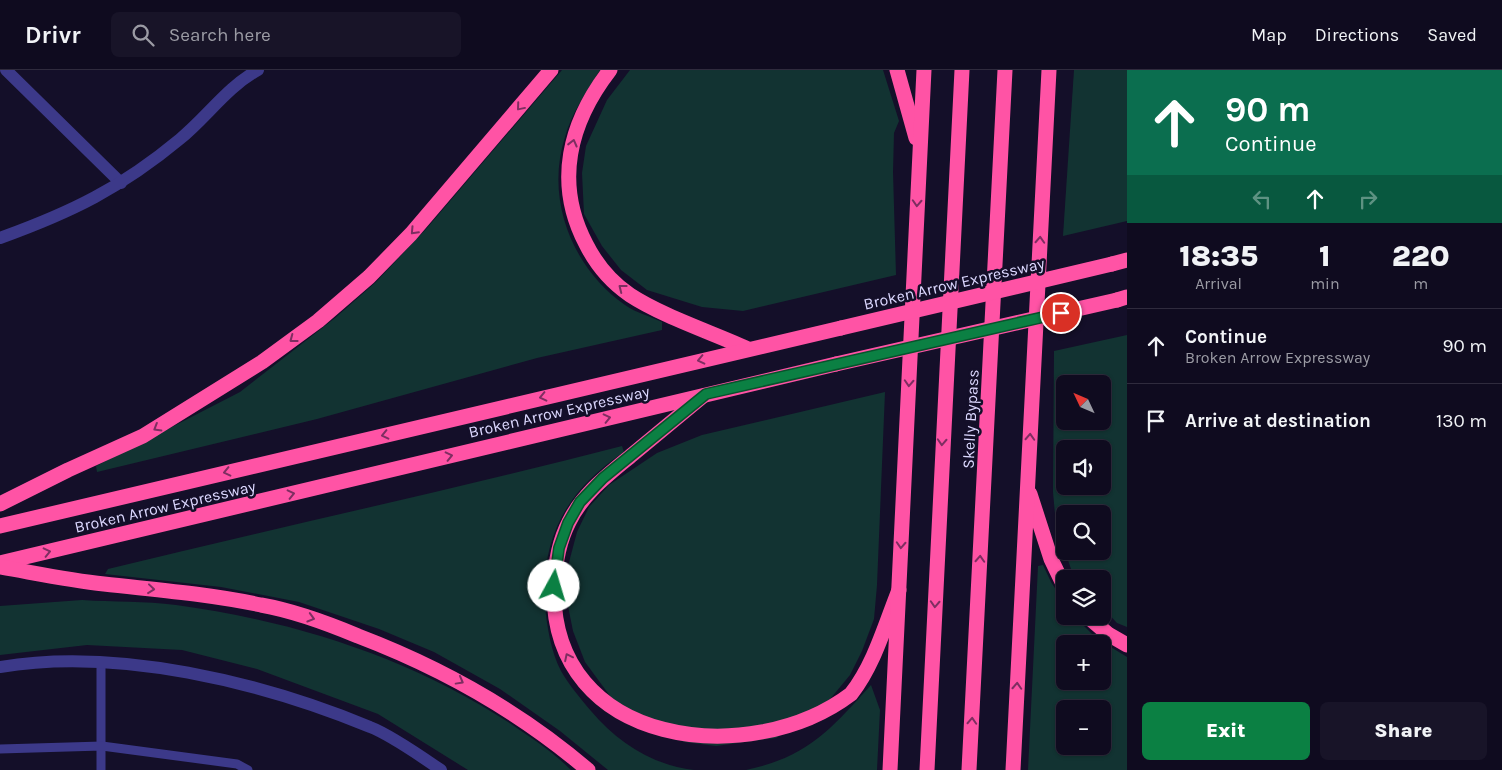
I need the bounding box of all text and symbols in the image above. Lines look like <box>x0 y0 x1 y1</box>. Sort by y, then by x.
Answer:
search box <box>111 12 461 57</box>
text: Drivr <box>25 21 81 49</box>
icon: search <box>129 21 157 49</box>
text: Search here <box>169 24 271 46</box>
text: Map <box>1251 24 1287 46</box>
text: Directions <box>1315 24 1399 46</box>
text: Saved <box>1427 24 1477 46</box>
text: 90 m <box>1225 89 1311 130</box>
icon: ahead <box>1142 90 1207 155</box>
one-way arrow <box>516 102 525 111</box>
text: Continue <box>1225 131 1317 157</box>
one-way arrow <box>567 138 578 147</box>
icon: left <box>1248 185 1276 213</box>
icon: ahead <box>1301 185 1329 213</box>
icon: right <box>1354 185 1382 213</box>
one-way arrow <box>912 199 923 207</box>
one-way arrow <box>411 225 420 234</box>
one-way arrow <box>1035 236 1046 244</box>
text: 18:35 <box>1179 238 1258 274</box>
text: 1 <box>1319 238 1331 274</box>
text: 220 <box>1392 238 1450 274</box>
street label: Broken Arrow Expressway <box>862 253 1047 314</box>
text: Arrival <box>1195 274 1242 293</box>
text: min <box>1310 274 1340 293</box>
text: m <box>1413 274 1428 293</box>
one-way arrow <box>618 285 627 294</box>
pin <box>1040 292 1082 334</box>
icon: arrive <box>1047 299 1075 327</box>
text: Continue <box>1185 326 1267 348</box>
icon: ahead <box>1142 332 1170 360</box>
one-way arrow <box>289 333 299 342</box>
text: 90 m <box>1442 335 1487 357</box>
text: Broken Arrow Expressway <box>1185 348 1370 367</box>
one-way arrow <box>697 354 706 365</box>
street label: Skelly Bypass <box>958 369 983 469</box>
north arrow <box>1056 375 1111 430</box>
map controls <box>1056 375 1111 755</box>
one-way arrow <box>903 379 914 387</box>
street label: Broken Arrow Expressway <box>467 381 652 442</box>
one-way arrow <box>538 391 547 402</box>
icon: arrive <box>1142 407 1170 435</box>
text: Arrive at destination <box>1185 410 1371 432</box>
text: 130 m <box>1436 410 1487 432</box>
one-way arrow <box>602 413 611 424</box>
one-way arrow <box>154 421 163 431</box>
one-way arrow <box>380 429 389 440</box>
one-way arrow <box>1024 433 1035 441</box>
one-way arrow <box>937 438 948 446</box>
button: sound <box>1056 440 1111 495</box>
one-way arrow <box>444 451 453 462</box>
one-way arrow <box>222 466 231 477</box>
street label: Broken Arrow Expressway <box>73 476 258 537</box>
one-way arrow <box>286 489 294 499</box>
button: search <box>1056 505 1111 560</box>
one-way arrow <box>895 541 906 549</box>
one-way arrow <box>43 547 52 558</box>
one-way arrow <box>974 555 985 563</box>
position arrow <box>527 559 579 611</box>
button: layers <box>1056 570 1111 625</box>
one-way arrow <box>148 583 156 594</box>
one-way arrow <box>929 600 940 608</box>
one-way arrow <box>306 613 314 623</box>
button: + <box>1056 635 1111 690</box>
one-way arrow <box>564 653 574 662</box>
one-way arrow <box>455 675 464 685</box>
one-way arrow <box>1012 682 1023 690</box>
button: − <box>1056 700 1111 755</box>
button: Exit <box>1142 702 1310 760</box>
button: Share <box>1320 702 1487 760</box>
one-way arrow <box>966 717 977 725</box>

